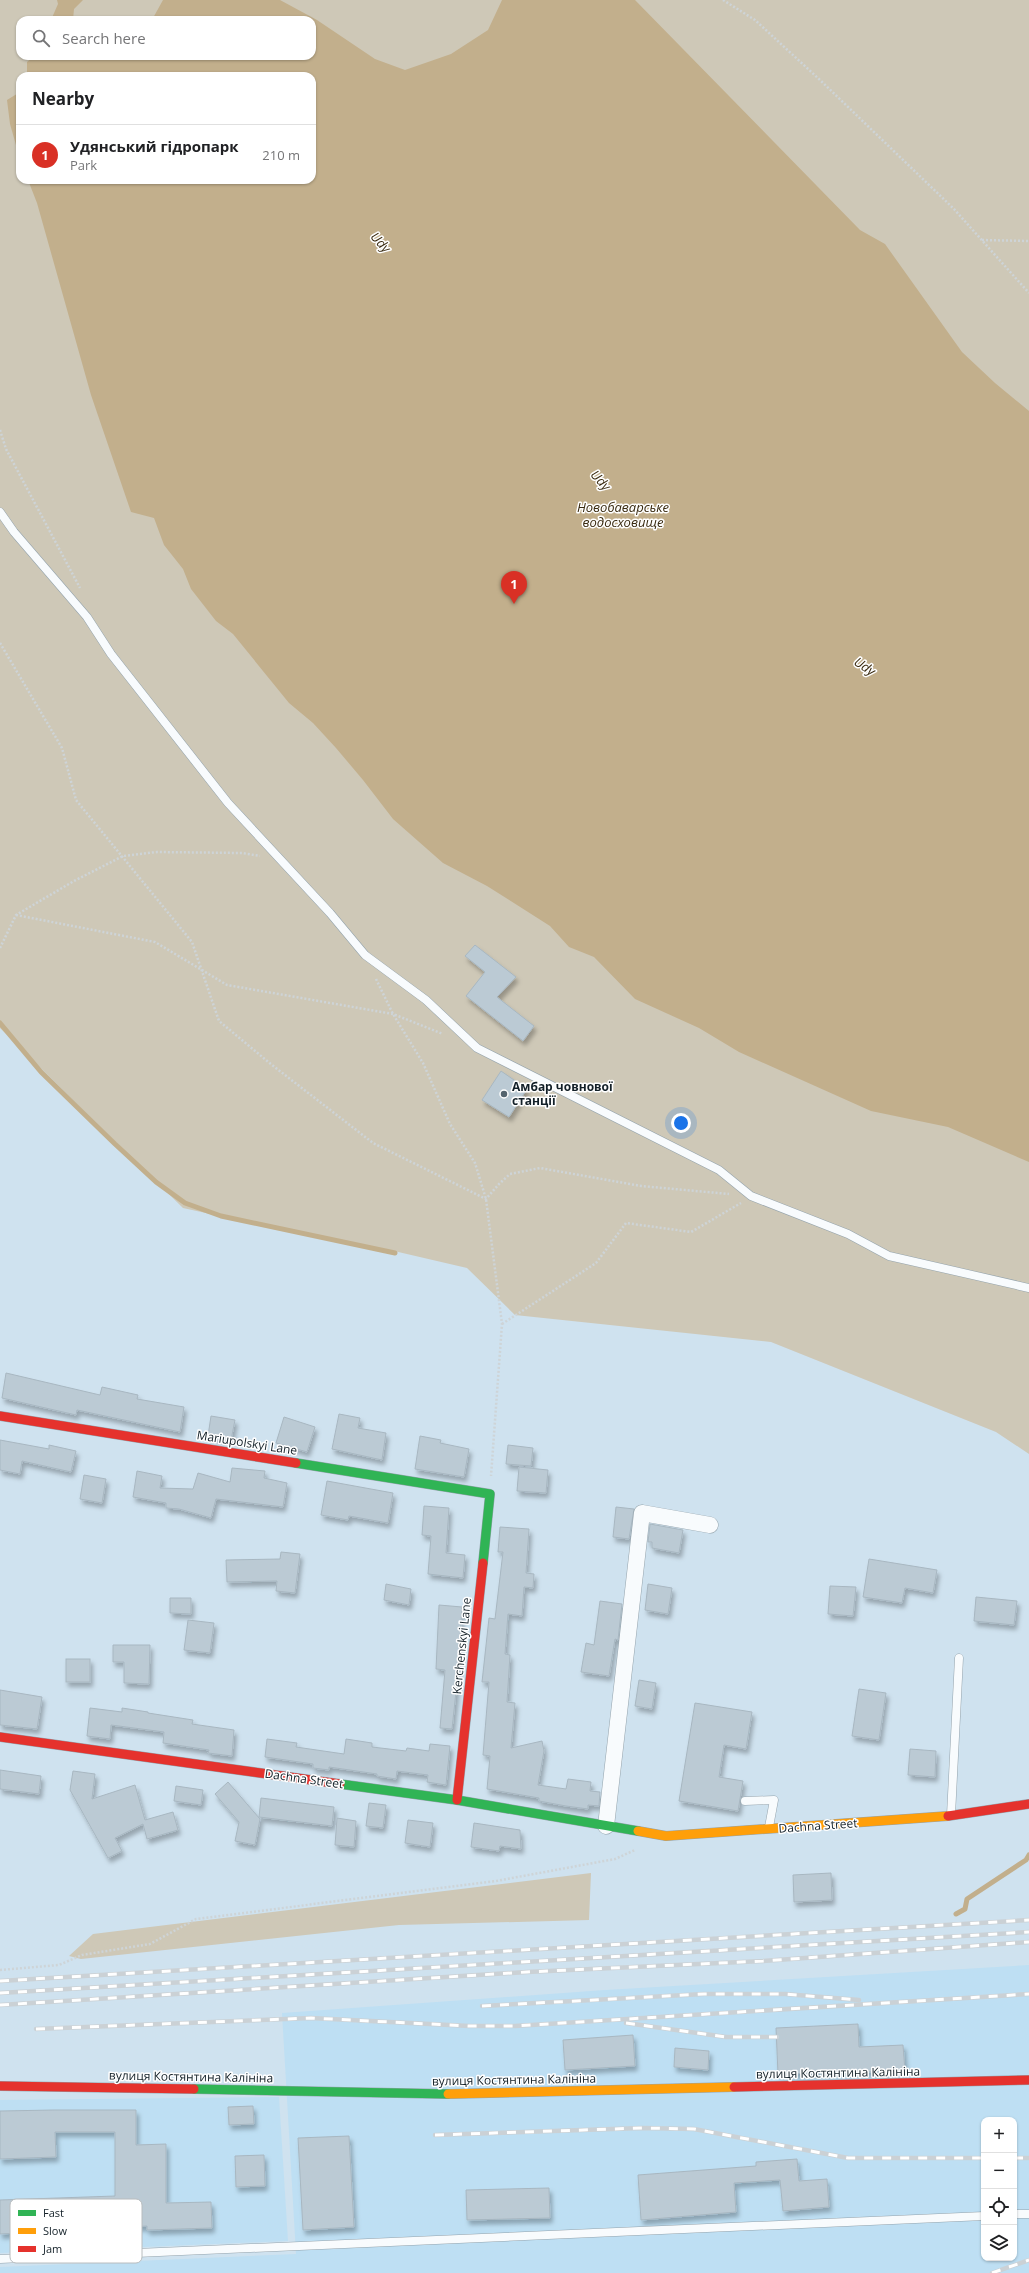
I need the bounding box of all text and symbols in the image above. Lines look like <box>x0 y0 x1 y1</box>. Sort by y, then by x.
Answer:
search box <box>16 16 316 60</box>
icon: search <box>30 27 52 49</box>
text: Search here <box>62 28 146 48</box>
text: Nearby <box>32 87 94 110</box>
text: Удянський гідропарк <box>70 136 239 156</box>
text: 1 <box>41 146 49 164</box>
text: 210 m <box>262 146 300 164</box>
text: Park <box>70 156 97 174</box>
water label: Udy <box>367 228 396 257</box>
water label: Udy <box>587 466 616 495</box>
water label: Новобаварське водосховище <box>577 498 670 531</box>
pin: 1 <box>501 571 527 604</box>
water label: Udy <box>851 652 880 680</box>
place label: Амбар човнової станції <box>512 1078 613 1109</box>
marker: Амбар човнової станції <box>499 1089 509 1099</box>
your location <box>671 1113 691 1133</box>
street label: Mariupolskyi Lane <box>196 1426 299 1459</box>
street label: Kerchenskyi Lane <box>448 1596 475 1695</box>
street label: Dachna Street <box>264 1765 344 1792</box>
street label: Dachna Street <box>778 1814 858 1837</box>
street label: вулиця Костянтина Калініна <box>756 2063 920 2082</box>
street label: вулиця Костянтина Калініна <box>109 2067 273 2086</box>
street label: вулиця Костянтина Калініна <box>432 2070 596 2089</box>
map controls <box>981 2117 1017 2261</box>
button: + <box>981 2117 1017 2153</box>
button: − <box>981 2153 1017 2189</box>
button: locate <box>981 2189 1017 2225</box>
legend <box>10 2199 142 2263</box>
text: Fast <box>43 2205 64 2220</box>
text: Slow <box>43 2223 67 2238</box>
button: layers <box>981 2225 1017 2261</box>
text: Jam <box>42 2241 62 2256</box>

